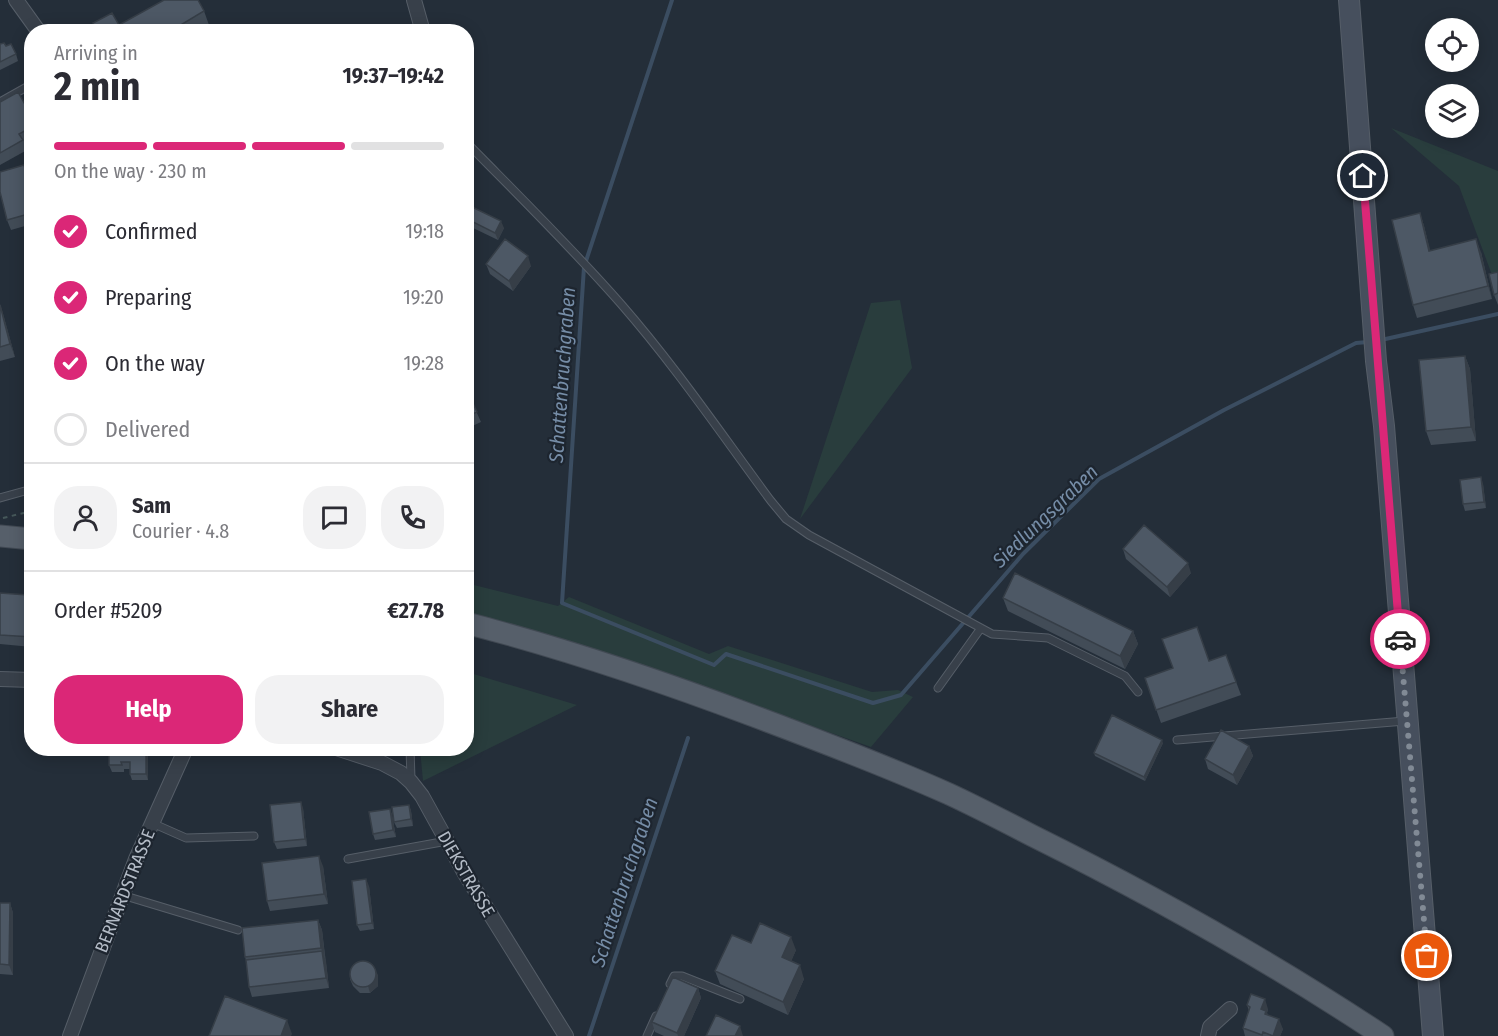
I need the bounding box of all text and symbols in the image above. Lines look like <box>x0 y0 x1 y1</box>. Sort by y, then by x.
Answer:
map controls <box>1425 18 1479 138</box>
button: locate <box>1425 18 1479 72</box>
text: Arriving in <box>54 41 138 65</box>
text: 19:37–19:42 <box>342 62 444 89</box>
text: 2 min <box>54 64 140 110</box>
button: layers <box>1425 84 1479 138</box>
pin <box>1337 150 1388 201</box>
text: On the way · 230 m <box>54 159 207 183</box>
icon: home <box>1346 159 1379 192</box>
icon: check <box>54 215 87 248</box>
text: Confirmed <box>105 218 198 245</box>
text: 19:18 <box>405 219 444 243</box>
icon: check <box>54 281 87 314</box>
text: Preparing <box>105 284 191 311</box>
text: 19:20 <box>403 285 444 309</box>
water label: Schattenbruchgraben <box>544 286 580 465</box>
icon: check <box>54 347 87 380</box>
text: On the way <box>105 350 205 377</box>
text: 19:28 <box>403 351 444 375</box>
text: Delivered <box>105 416 190 443</box>
water label: Siedlungsgraben <box>987 460 1103 573</box>
button: person <box>54 486 117 549</box>
button: chat <box>303 486 366 549</box>
button: phone <box>381 486 444 549</box>
text: Sam <box>132 492 171 519</box>
text: Courier · 4.8 <box>132 519 229 543</box>
text: Order #5209 <box>54 597 162 624</box>
text: €27.78 <box>387 597 444 624</box>
courier <box>1370 609 1430 669</box>
icon: car <box>1384 623 1417 656</box>
button: Help <box>54 675 243 744</box>
button: Share <box>255 675 444 744</box>
water label: Schattenbruchgraben <box>585 795 663 970</box>
street label: BERNARDSTRASSE <box>90 826 160 956</box>
street label: DIEKSTRASSE <box>433 827 499 921</box>
pin <box>1401 930 1452 981</box>
icon: bag <box>1410 939 1443 972</box>

